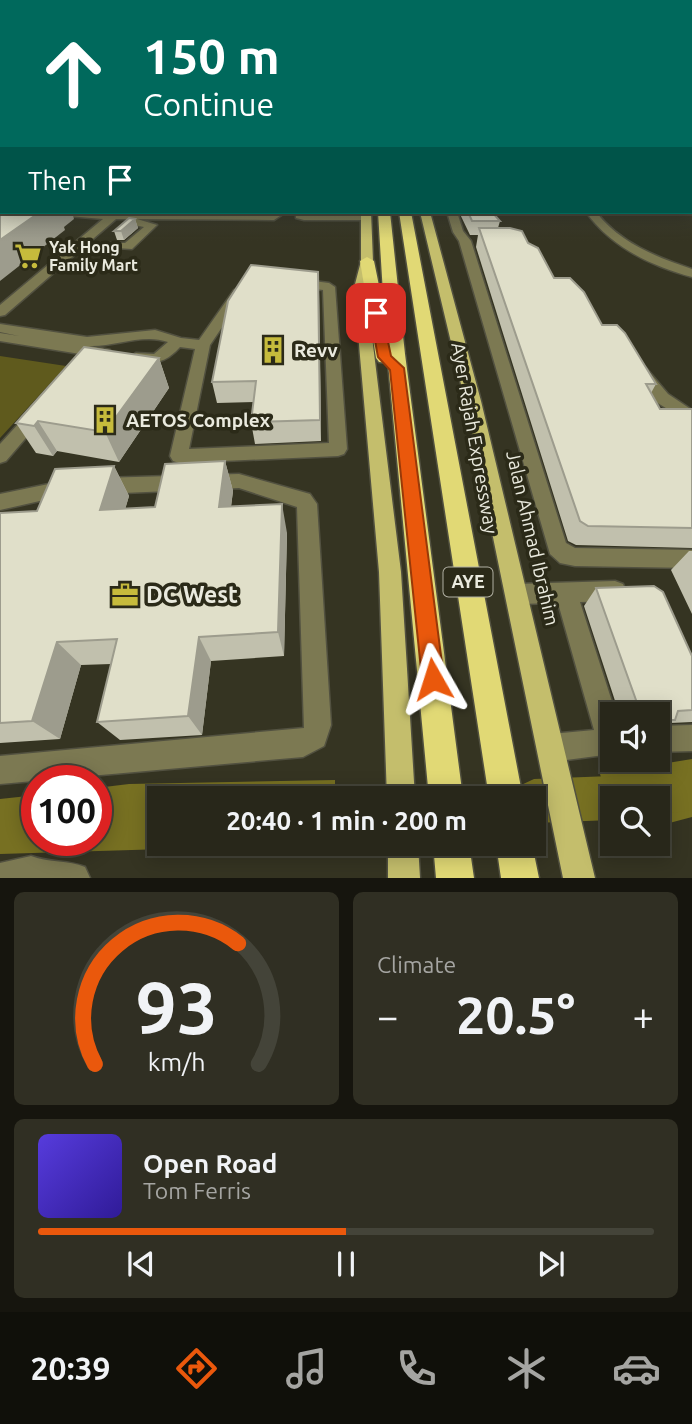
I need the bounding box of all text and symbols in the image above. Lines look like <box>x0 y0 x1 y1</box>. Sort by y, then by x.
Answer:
icon: ahead <box>28 28 119 119</box>
text: 150 m <box>143 28 280 83</box>
text: Continue <box>143 86 274 122</box>
icon: arrive <box>101 161 139 199</box>
text: Then <box>28 166 87 195</box>
place label: Yak Hong Family Mart <box>49 238 138 274</box>
supermarket icon: Yak Hong Family Mart <box>13 241 43 271</box>
pin <box>346 283 406 343</box>
icon: arrive <box>357 294 395 332</box>
building icon: Revv <box>258 335 288 365</box>
place label: Revv <box>294 339 338 361</box>
street label: Ayer Rajah Expressway <box>447 341 503 535</box>
building icon: AETOS Complex <box>90 405 120 435</box>
place label: AETOS Complex <box>126 409 271 431</box>
street label: Jalan Ahmad Ibrahim <box>502 448 564 628</box>
road number: AYE <box>444 568 492 596</box>
office icon: DC West <box>110 580 140 610</box>
place label: DC West <box>146 582 238 607</box>
position arrow <box>396 642 470 716</box>
map controls <box>600 702 670 856</box>
button: sound <box>600 702 670 772</box>
speed limit sign: 100 <box>21 765 112 856</box>
button: search <box>600 786 670 856</box>
text: 20:40 · 1 min · 200 m <box>226 806 467 835</box>
text: Climate <box>377 952 456 977</box>
text: 93 <box>135 967 218 1049</box>
text: 20.5° <box>456 986 575 1044</box>
text: − <box>377 995 398 1037</box>
text: + <box>633 995 654 1037</box>
text: km/h <box>148 1048 205 1076</box>
text: Open Road <box>143 1149 277 1178</box>
text: Tom Ferris <box>143 1178 251 1203</box>
icon: previous <box>122 1245 160 1283</box>
icon: pause <box>327 1245 365 1283</box>
icon: next <box>532 1245 570 1283</box>
icon: directions <box>172 1344 221 1393</box>
icon: music <box>282 1344 331 1393</box>
icon: phone <box>392 1344 441 1393</box>
icon: climate <box>502 1344 551 1393</box>
icon: car <box>612 1344 661 1393</box>
text: 20:39 <box>31 1350 111 1386</box>

